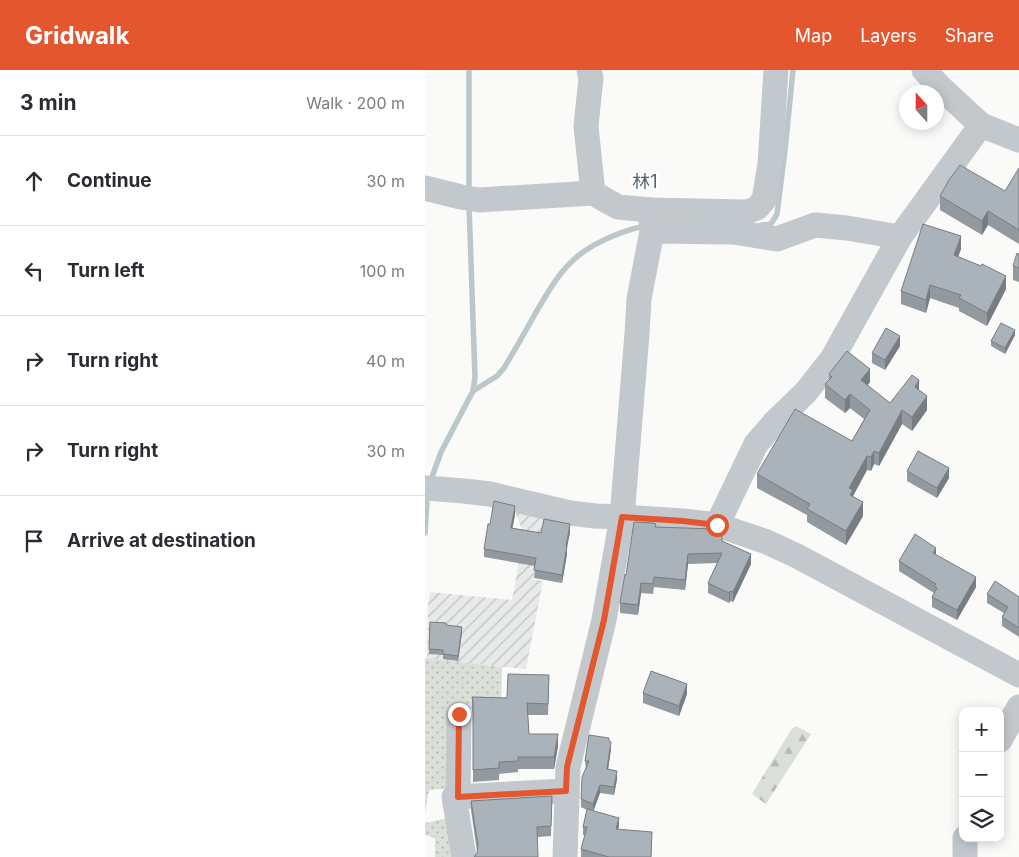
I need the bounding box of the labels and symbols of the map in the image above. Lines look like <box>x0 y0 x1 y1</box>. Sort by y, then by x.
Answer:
north arrow <box>899 85 944 130</box>
district label: 林1 <box>632 171 658 192</box>
route start <box>706 514 729 537</box>
route end <box>448 703 471 726</box>

